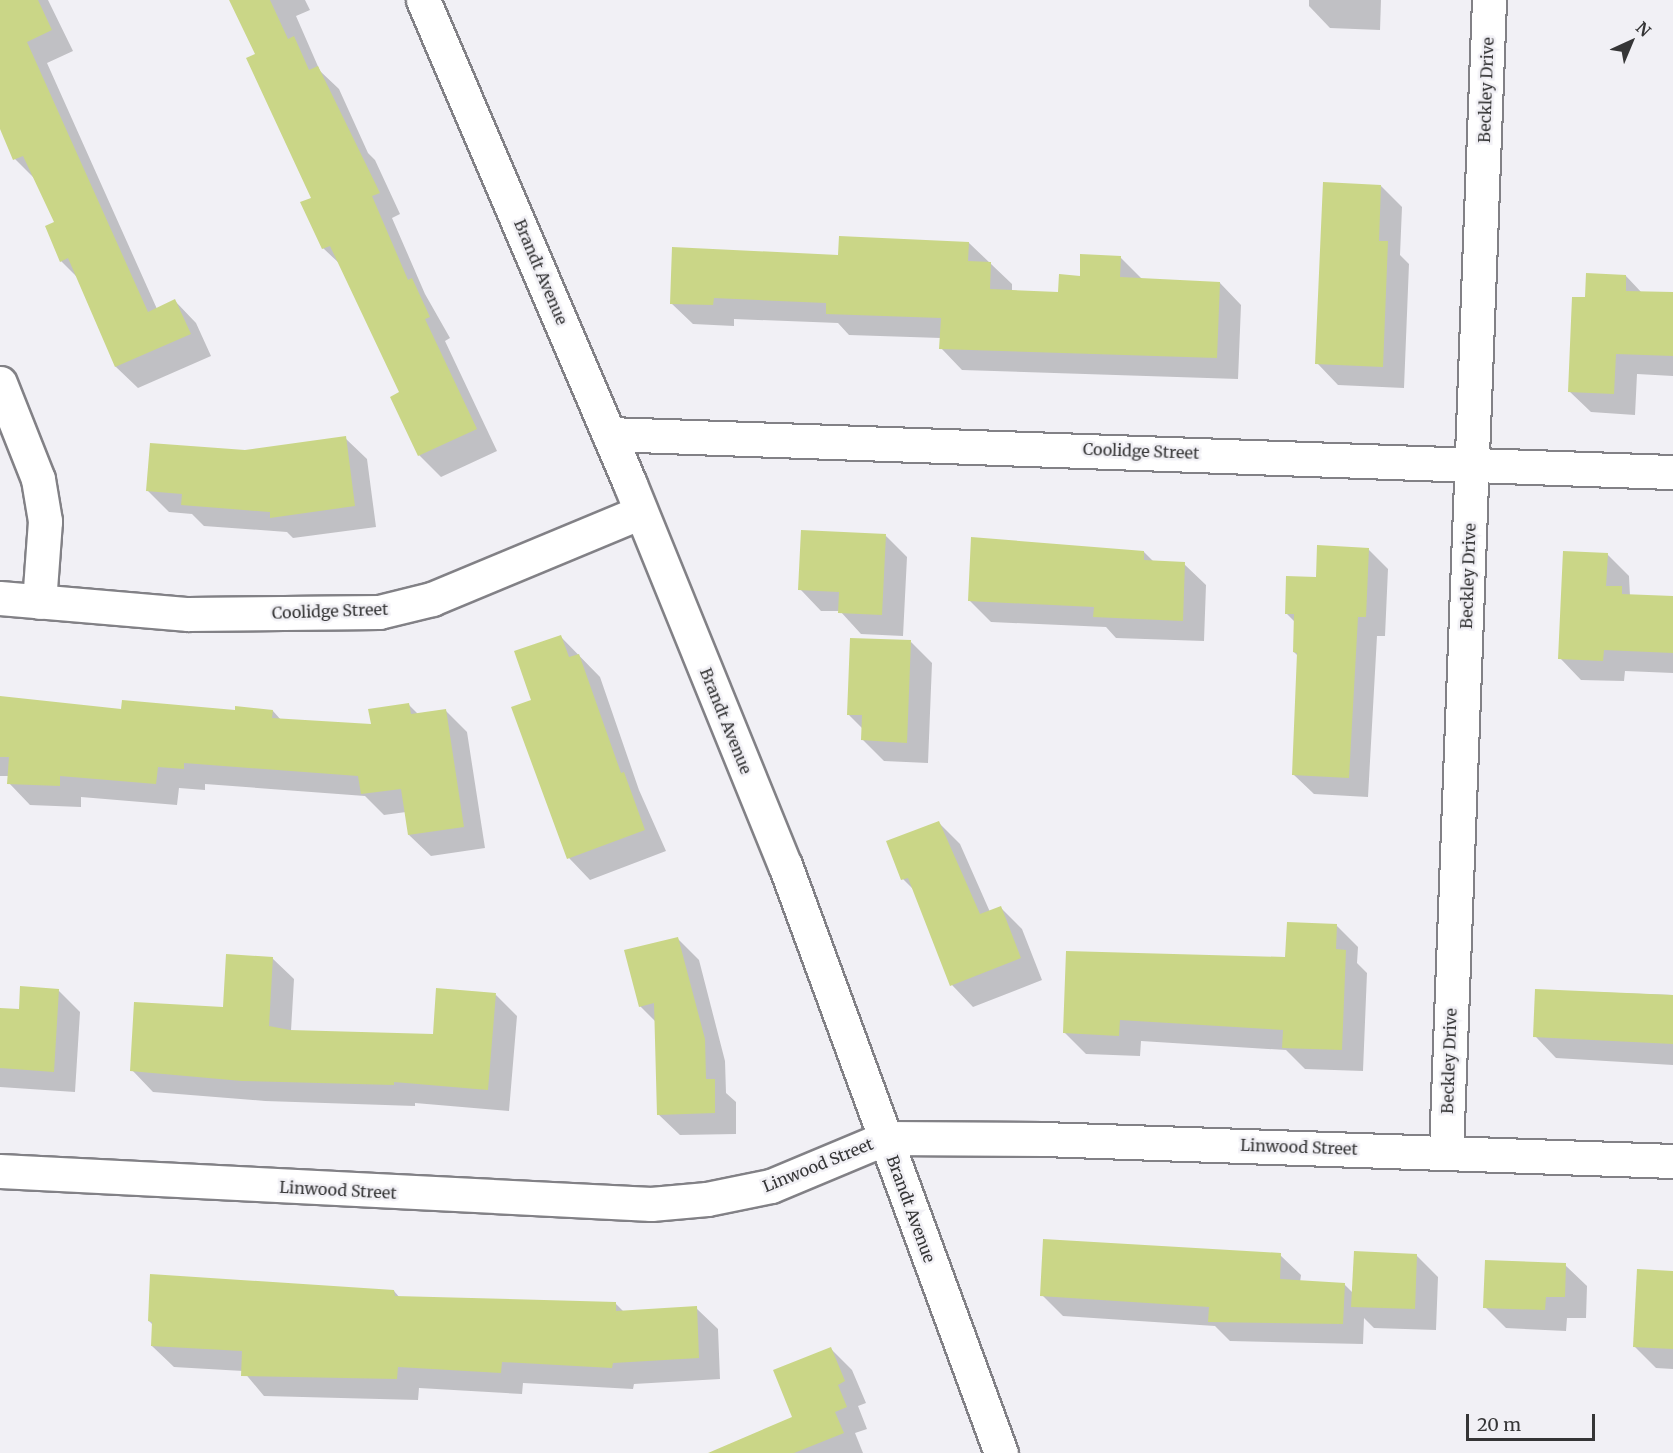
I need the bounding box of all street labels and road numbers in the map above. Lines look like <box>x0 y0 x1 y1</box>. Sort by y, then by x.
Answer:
street label: Beckley Drive <box>1475 37 1497 143</box>
street label: Brandt Avenue <box>510 216 572 328</box>
street label: Coolidge Street <box>1083 439 1199 463</box>
street label: Beckley Drive <box>1457 523 1479 629</box>
street label: Coolidge Street <box>272 599 388 623</box>
street label: Brandt Avenue <box>696 665 756 777</box>
street label: Beckley Drive <box>1438 1008 1460 1114</box>
street label: Linwood Street <box>760 1134 876 1196</box>
street label: Linwood Street <box>1240 1135 1358 1159</box>
street label: Brandt Avenue <box>883 1153 939 1265</box>
street label: Linwood Street <box>279 1177 397 1203</box>

